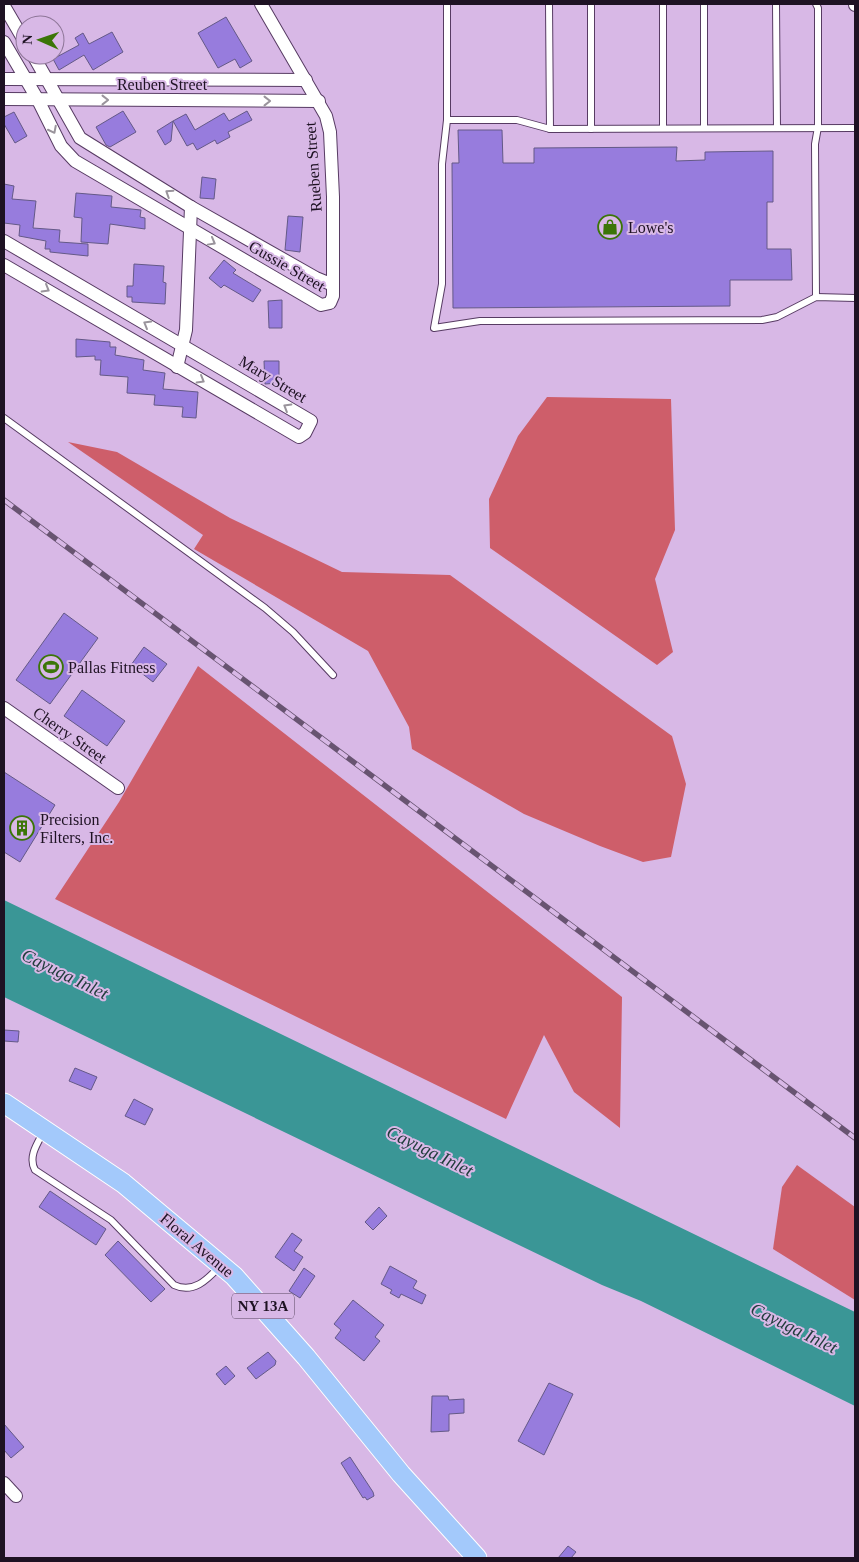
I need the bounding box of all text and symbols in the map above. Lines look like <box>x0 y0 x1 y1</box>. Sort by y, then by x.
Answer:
north arrow <box>15 15 65 65</box>
text: N <box>20 34 35 45</box>
street label: Reuben Street <box>117 76 208 93</box>
one-way arrow <box>102 95 109 105</box>
one-way arrow <box>264 96 272 106</box>
street label: Rueben Street <box>301 121 325 213</box>
one-way arrow <box>47 125 57 134</box>
one-way arrow <box>165 190 175 199</box>
shop icon: Lowe's <box>597 214 623 240</box>
place label: Lowe's <box>628 219 674 236</box>
one-way arrow <box>207 235 216 245</box>
street label: Gussie Street <box>246 237 328 295</box>
one-way arrow <box>40 283 49 293</box>
one-way arrow <box>143 321 152 331</box>
street label: Mary Street <box>236 352 310 407</box>
one-way arrow <box>196 374 205 384</box>
one-way arrow <box>284 403 293 413</box>
sports icon: Pallas Fitness <box>38 654 64 680</box>
place label: Pallas Fitness <box>68 659 156 676</box>
street label: Cherry Street <box>29 703 110 768</box>
place label: Precision Filters, Inc. <box>40 811 113 846</box>
building icon: Precision Filters, Inc. <box>9 815 35 841</box>
water label: Cayuga Inlet <box>19 945 112 1004</box>
water label: Cayuga Inlet <box>384 1122 477 1181</box>
street label: Floral Avenue <box>157 1210 237 1280</box>
road number: NY 13A <box>232 1294 294 1318</box>
water label: Cayuga Inlet <box>748 1299 841 1358</box>

